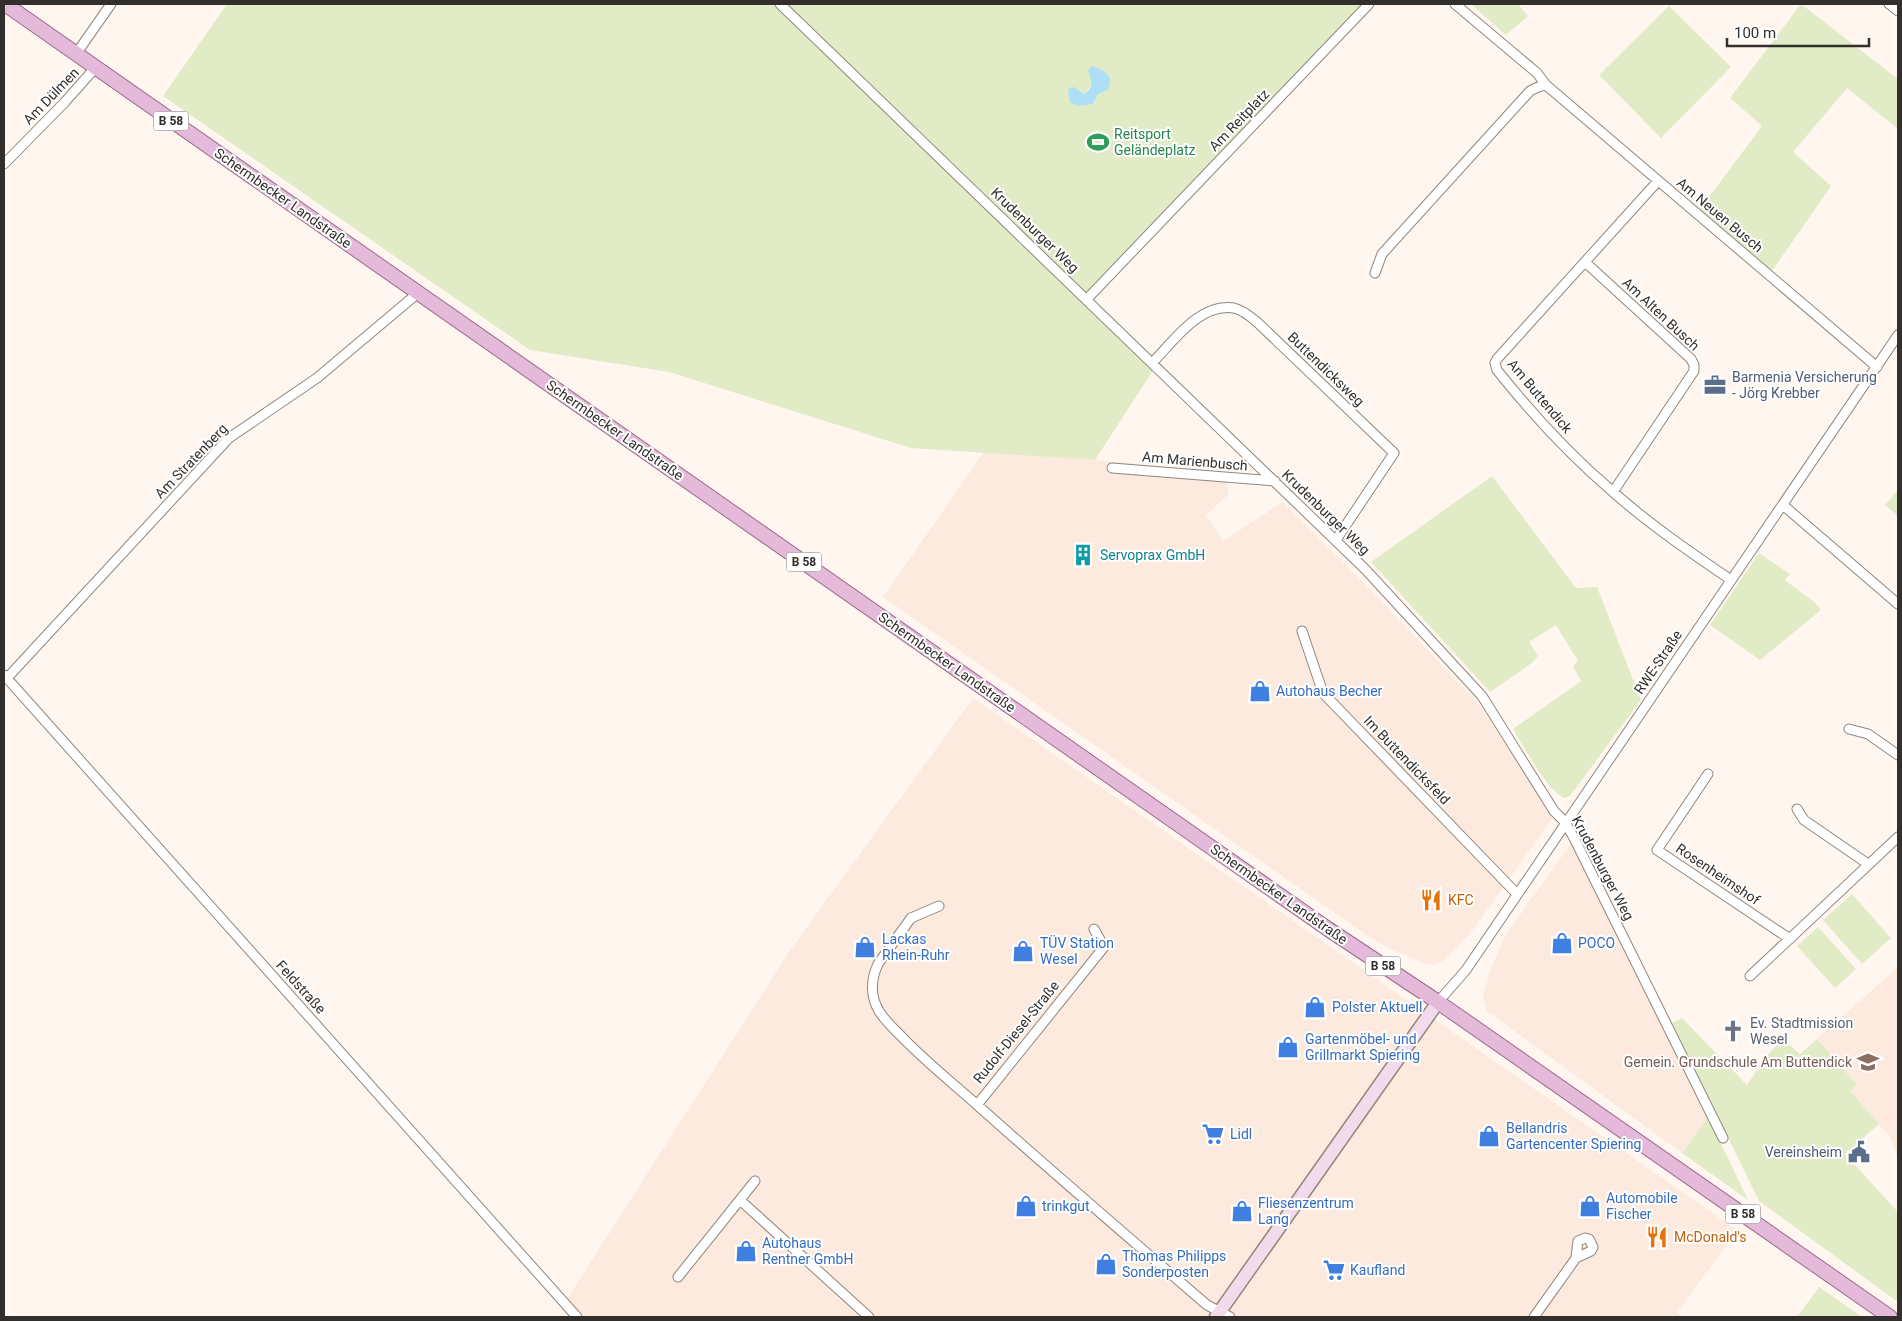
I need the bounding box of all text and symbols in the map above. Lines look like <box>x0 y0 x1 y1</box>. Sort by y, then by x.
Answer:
scale bar <box>1727 15 1870 47</box>
text: 100 m <box>1734 24 1776 42</box>
street label: Am Dülmen <box>20 64 82 128</box>
street label: Am Reitplatz <box>1206 86 1272 154</box>
road number: B 58 <box>154 112 188 130</box>
place label: Reitsport Geländeplatz <box>1114 126 1195 158</box>
sports icon: Reitsport Geländeplatz <box>1085 129 1111 155</box>
street label: Schermbecker Landstraße <box>211 145 355 251</box>
street label: Am Neuen Busch <box>1674 174 1766 256</box>
street label: Krudenburger Weg <box>988 184 1082 276</box>
street label: Am Alten Busch <box>1619 274 1703 354</box>
street label: Buttendicksweg <box>1285 329 1367 409</box>
street label: Am Buttendick <box>1505 356 1576 437</box>
place label: Barmenia Versicherung - Jörg Krebber <box>1732 369 1877 401</box>
office icon: Barmenia Versicherung - Jörg Krebber <box>1702 372 1728 398</box>
street label: Schermbecker Landstraße <box>543 377 687 483</box>
street label: Am Stratenberg <box>151 420 231 502</box>
street label: Am Marienbusch <box>1142 448 1248 474</box>
street label: Krudenburger Weg <box>1279 466 1373 558</box>
building icon: Servoprax GmbH <box>1070 542 1096 568</box>
place label: Servoprax GmbH <box>1100 547 1205 563</box>
road number: B 58 <box>786 552 822 572</box>
street label: Schermbecker Landstraße <box>875 609 1019 715</box>
street label: RWE-Straße <box>1631 627 1685 697</box>
shop icon: Autohaus Becher <box>1247 678 1273 704</box>
place label: Autohaus Becher <box>1276 683 1383 699</box>
street label: Im Buttendicksfeld <box>1361 712 1453 808</box>
street label: Krudenburger Weg <box>1569 813 1637 923</box>
street label: Rosenheimshof <box>1673 840 1763 908</box>
street label: Schermbecker Landstraße <box>1207 841 1351 947</box>
restaurant icon: KFC <box>1418 887 1444 913</box>
place label: KFC <box>1448 892 1474 908</box>
shop icon: POCO <box>1549 930 1575 956</box>
place label: Lackas Rhein-Ruhr <box>882 931 950 963</box>
shop icon: Lackas Rhein-Ruhr <box>852 934 878 960</box>
place label: TÜV Station Wesel <box>1040 935 1114 967</box>
place label: POCO <box>1578 935 1615 951</box>
shop icon: TÜV Station Wesel <box>1010 938 1036 964</box>
road number: B 58 <box>1366 956 1400 976</box>
street label: Feldstraße <box>273 957 329 1017</box>
street label: Rudolf-Diesel-Straße <box>970 978 1062 1086</box>
shop icon: Polster Aktuell <box>1302 994 1328 1020</box>
place label: Polster Aktuell <box>1332 999 1422 1015</box>
place label: Ev. Stadtmission Wesel <box>1750 1015 1853 1047</box>
church icon: Ev. Stadtmission Wesel <box>1720 1018 1746 1044</box>
place label: Gartenmöbel- und Grillmarkt Spiering <box>1305 1031 1420 1063</box>
shop icon: Gartenmöbel- und Grillmarkt Spiering <box>1275 1034 1301 1060</box>
school or university icon: Gemein. Grundschule Am Buttendick <box>1855 1049 1881 1075</box>
place label: Gemein. Grundschule Am Buttendick <box>1624 1054 1853 1070</box>
place label: Bellandris Gartencenter Spiering <box>1506 1120 1641 1152</box>
supermarket icon: Lidl <box>1200 1121 1226 1147</box>
shop icon: Bellandris Gartencenter Spiering <box>1476 1123 1502 1149</box>
place label: Lidl <box>1230 1126 1252 1142</box>
public building icon: Vereinsheim <box>1846 1139 1872 1165</box>
place label: Vereinsheim <box>1765 1144 1842 1160</box>
place label: Automobile Fischer <box>1606 1190 1678 1222</box>
shop icon: trinkgut <box>1013 1193 1039 1219</box>
shop icon: Automobile Fischer <box>1577 1193 1603 1219</box>
place label: Fliesenzentrum Lang <box>1258 1195 1354 1227</box>
place label: trinkgut <box>1042 1198 1090 1214</box>
shop icon: Fliesenzentrum Lang <box>1229 1198 1255 1224</box>
road number: B 58 <box>1726 1204 1760 1224</box>
restaurant icon: McDonald's <box>1644 1224 1670 1250</box>
place label: McDonald's <box>1674 1229 1747 1245</box>
place label: Autohaus Rentner GmbH <box>762 1235 853 1267</box>
shop icon: Autohaus Rentner GmbH <box>733 1238 759 1264</box>
place label: Thomas Philipps Sonderposten <box>1122 1248 1226 1280</box>
shop icon: Thomas Philipps Sonderposten <box>1093 1251 1119 1277</box>
supermarket icon: Kaufland <box>1321 1257 1347 1283</box>
place label: Kaufland <box>1350 1262 1405 1278</box>

